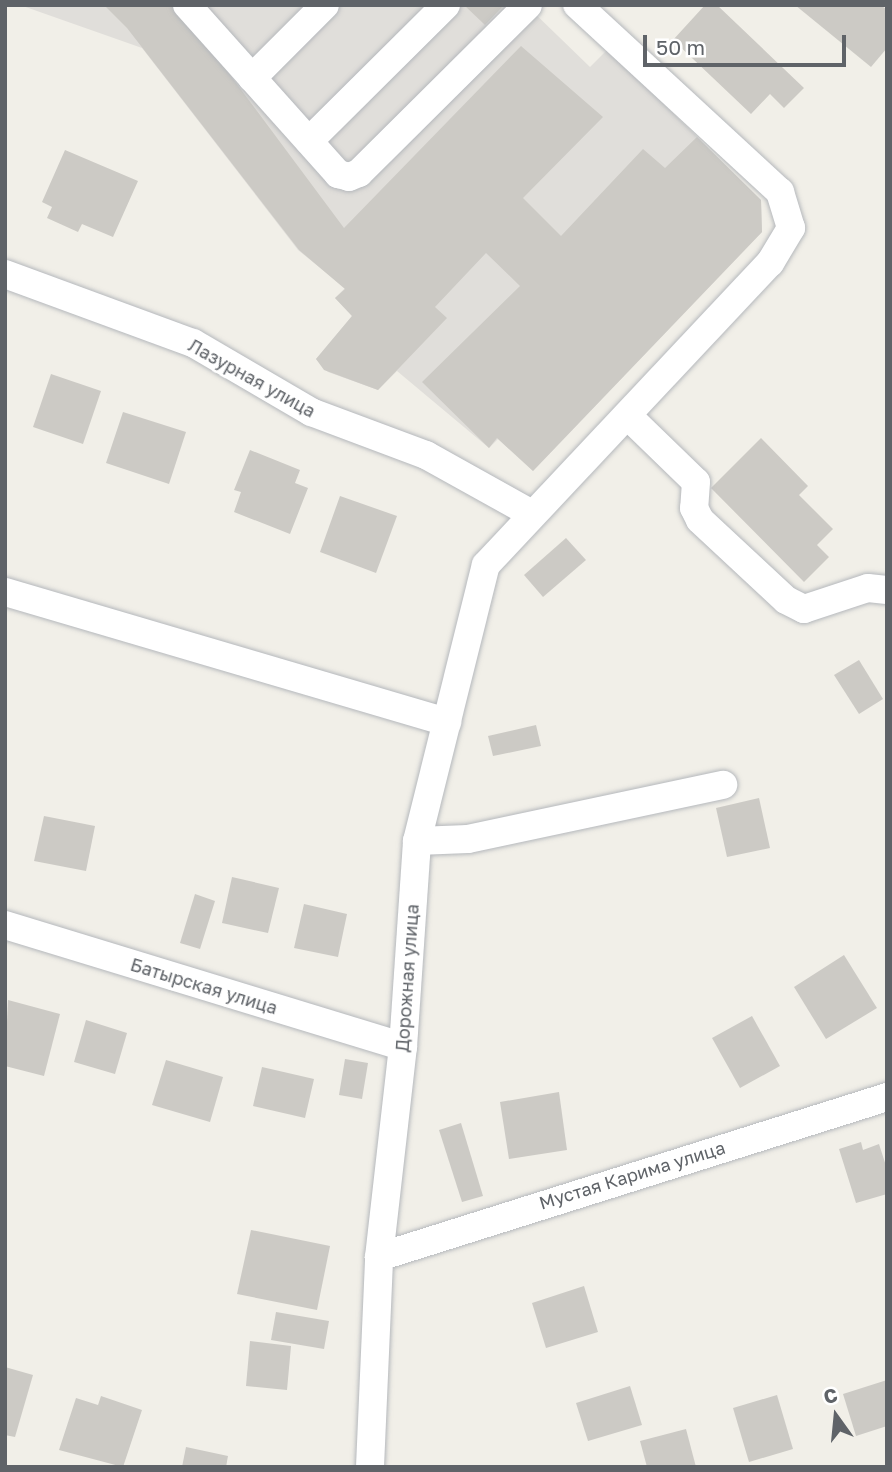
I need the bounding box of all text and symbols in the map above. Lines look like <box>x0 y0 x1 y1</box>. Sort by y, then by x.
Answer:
scale bar <box>647 21 850 65</box>
text: 50 m <box>656 34 705 60</box>
street label: Лазурная улица <box>185 334 319 422</box>
street label: Дорожная улица <box>391 903 423 1053</box>
street label: Батырская улица <box>128 953 280 1019</box>
street label: Мустая Карима улица <box>536 1136 728 1214</box>
north arrow <box>801 1381 871 1451</box>
text: С <box>821 1382 840 1408</box>

